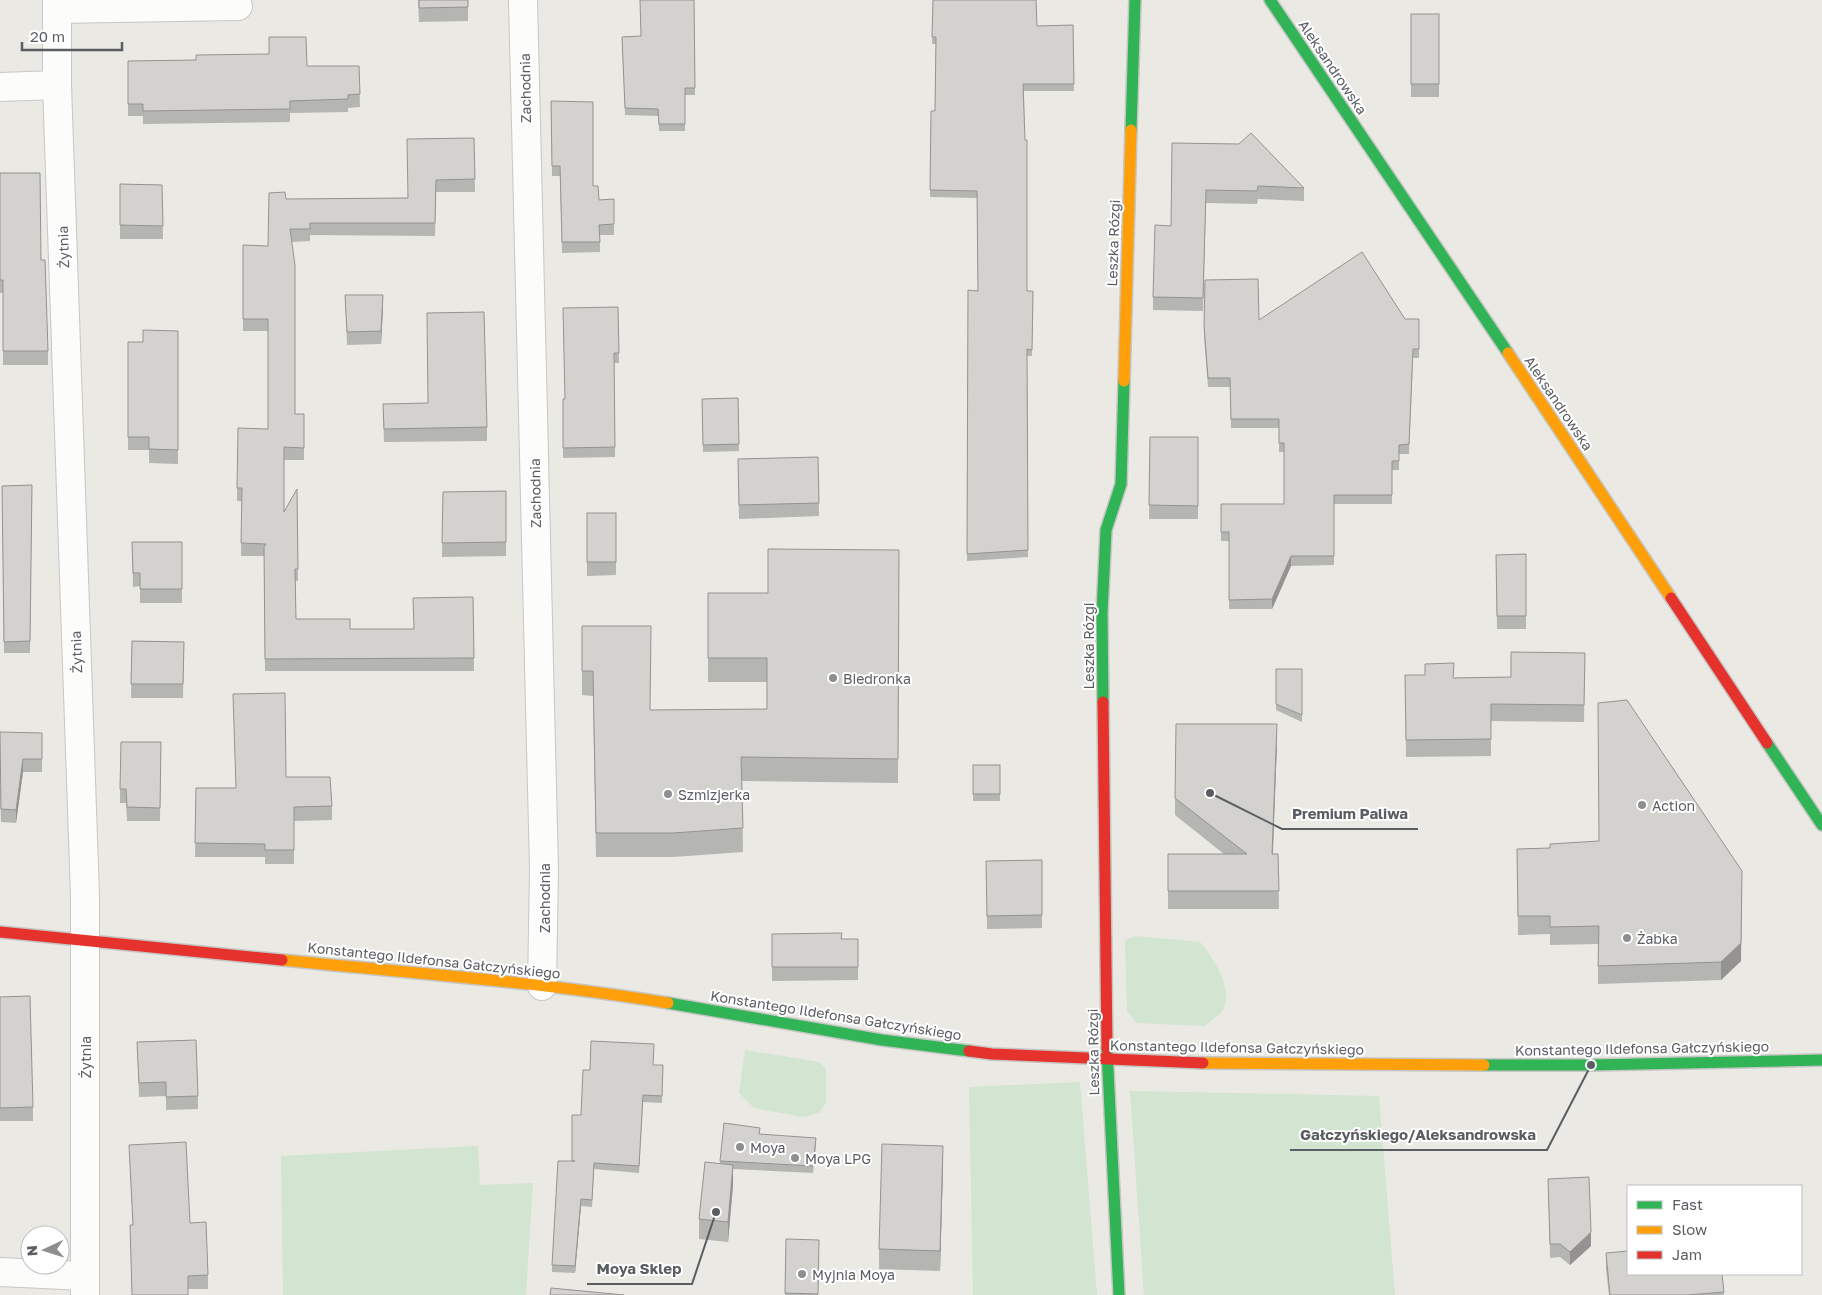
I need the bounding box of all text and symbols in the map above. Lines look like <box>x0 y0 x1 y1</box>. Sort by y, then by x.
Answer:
street label: Aleksandrowska <box>1295 17 1371 117</box>
scale bar <box>22 20 122 52</box>
text: 20 m <box>30 27 65 45</box>
street label: Zachodnia <box>516 53 534 123</box>
street label: Leszka Rózgi <box>1103 199 1123 287</box>
street label: Żytnia <box>54 226 72 268</box>
street label: Aleksandrowska <box>1521 353 1597 453</box>
street label: Zachodnia <box>526 458 544 528</box>
street label: Leszka Rózgi <box>1080 603 1097 689</box>
street label: Żytnia <box>67 631 85 673</box>
place label: Biedronka <box>843 670 911 687</box>
marker: Biedronka <box>827 672 839 684</box>
place label: Szmizjerka <box>678 786 750 803</box>
marker: Szmizjerka <box>662 788 674 800</box>
place label: Action <box>1652 797 1695 814</box>
callout: Premium Paliwa <box>1282 799 1418 829</box>
marker: Action <box>1636 799 1648 811</box>
text: Premium Paliwa <box>1292 804 1408 822</box>
street label: Zachodnia <box>536 863 553 933</box>
place label: Żabka <box>1637 930 1678 947</box>
marker: Żabka <box>1621 932 1633 944</box>
street label: Konstantego Ildefonsa Gałczyńskiego <box>307 938 561 982</box>
street label: Konstantego Ildefonsa Gałczyńskiego <box>709 987 963 1043</box>
street label: Leszka Rózgi <box>1084 1008 1102 1096</box>
street label: Żytnia <box>77 1036 94 1078</box>
street label: Konstantego Ildefonsa Gałczyńskiego <box>1110 1036 1364 1058</box>
street label: Konstantego Ildefonsa Gałczyńskiego <box>1515 1037 1769 1059</box>
callout: Gałczyńskiego/Aleksandrowska <box>1290 1120 1547 1150</box>
text: Gałczyńskiego/Aleksandrowska <box>1300 1125 1536 1143</box>
place label: Moya <box>750 1139 786 1156</box>
marker: Moya <box>734 1141 746 1153</box>
place label: Moya LPG <box>805 1150 871 1167</box>
marker: Moya LPG <box>789 1152 801 1164</box>
legend <box>1627 1185 1802 1275</box>
text: Fast <box>1672 1195 1703 1213</box>
text: Slow <box>1672 1220 1707 1238</box>
north arrow <box>20 1225 70 1275</box>
text: N <box>23 1245 40 1257</box>
text: Jam <box>1672 1245 1702 1263</box>
callout: Moya Sklep <box>587 1254 692 1284</box>
text: Moya Sklep <box>597 1259 681 1277</box>
place label: Myjnia Moya <box>812 1266 895 1283</box>
marker: Myjnia Moya <box>796 1268 808 1280</box>

